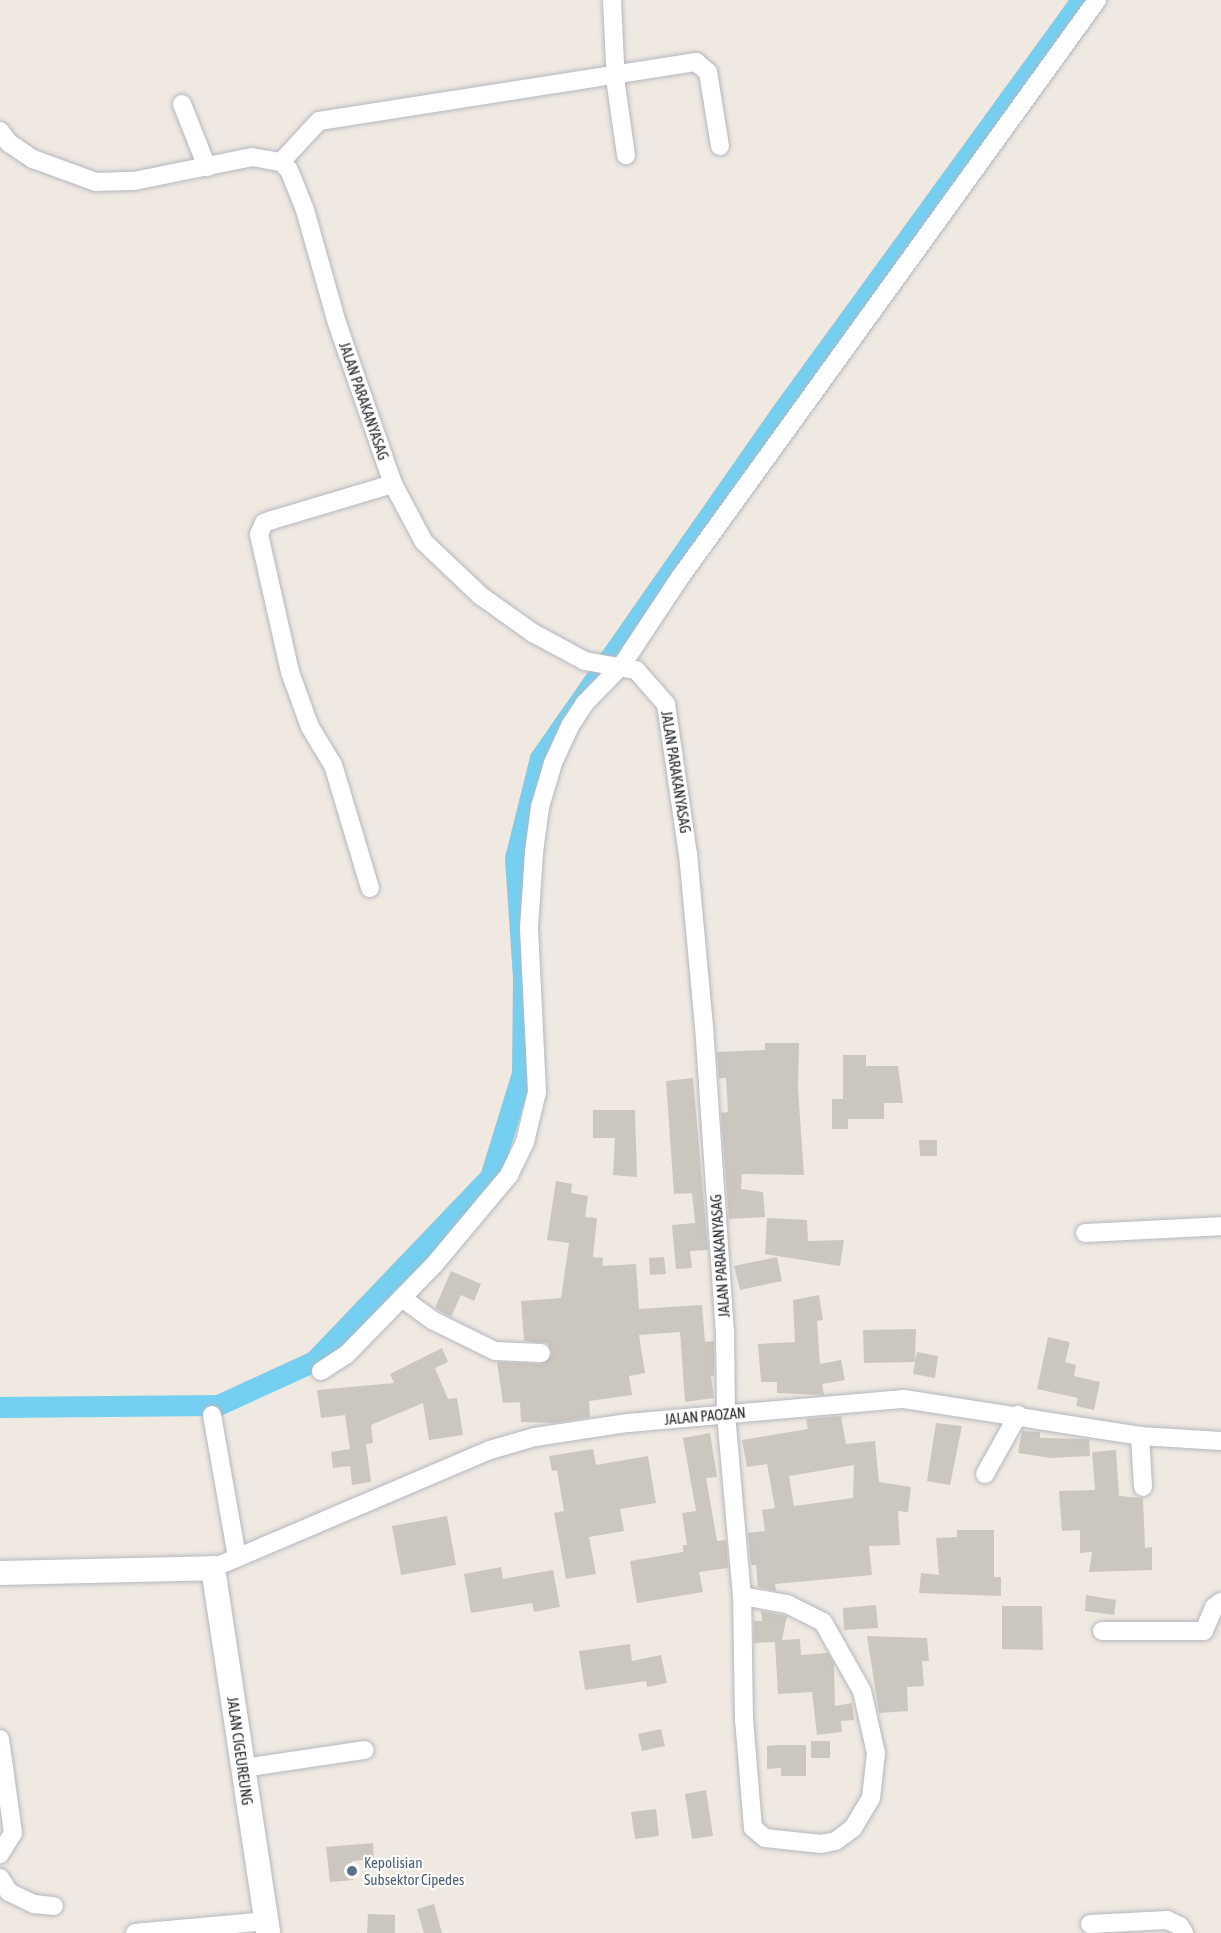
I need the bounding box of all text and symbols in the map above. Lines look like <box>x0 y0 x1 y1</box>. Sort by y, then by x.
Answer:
street label: JALAN PARAKANYASAG <box>335 340 393 462</box>
street label: JALAN PARAKANYASAG <box>657 710 695 834</box>
street label: JALAN PARAKANYASAG <box>707 1194 733 1318</box>
street label: JALAN PAOZAN <box>664 1403 746 1429</box>
street label: JALAN CIGEUREUNG <box>223 1696 257 1806</box>
place label: Kepolisian Subsektor Cipedes <box>364 1853 464 1888</box>
marker: Kepolisian Subsektor Cipedes <box>345 1864 359 1878</box>

